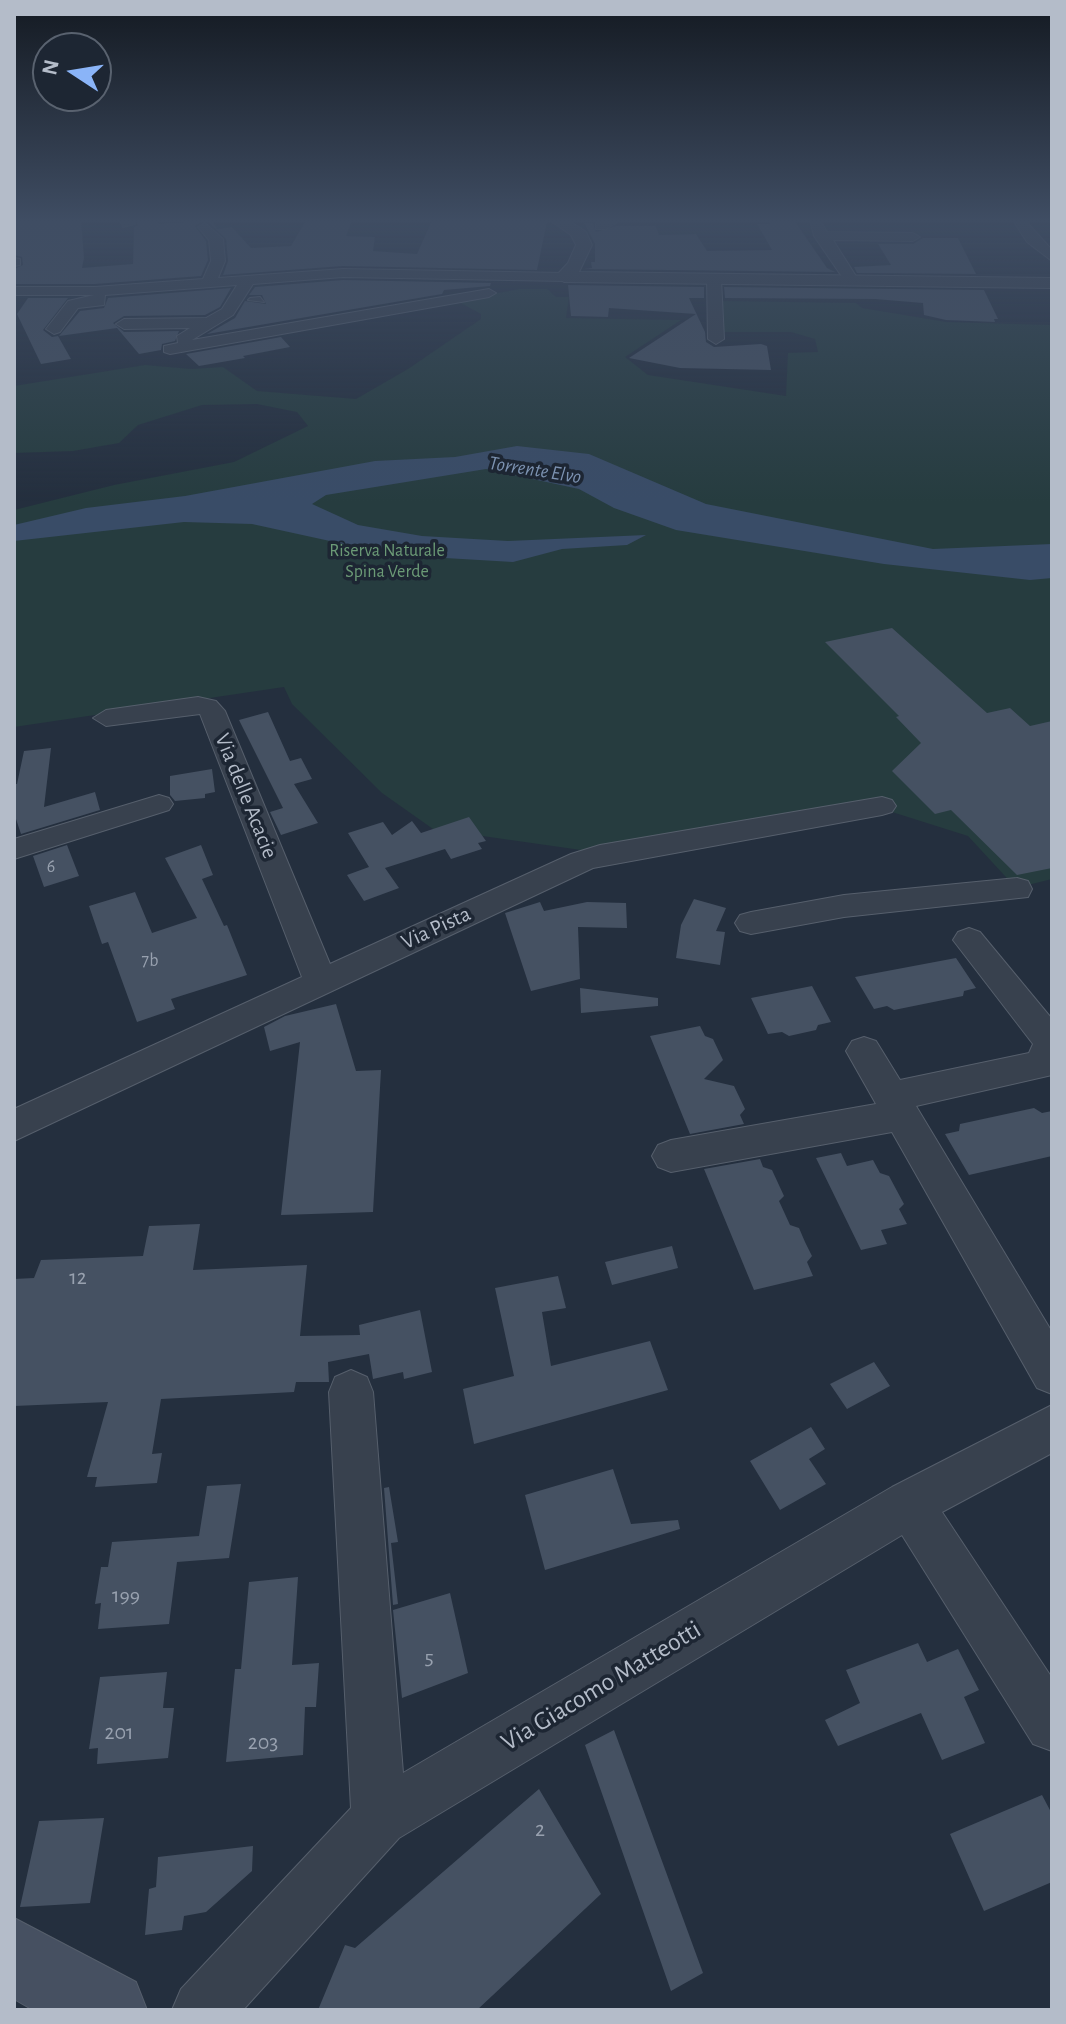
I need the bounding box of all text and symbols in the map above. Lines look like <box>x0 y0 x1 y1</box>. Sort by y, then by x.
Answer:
north arrow <box>32 32 112 112</box>
text: N <box>38 58 63 77</box>
water label: Torrente Elvo <box>487 451 583 489</box>
park label: Riserva Naturale Spina Verde <box>329 540 445 582</box>
street label: Via delle Acacie <box>209 730 283 862</box>
house number: 6 <box>47 856 55 878</box>
street label: Via Pista <box>397 900 475 956</box>
house number: 7b <box>142 950 158 972</box>
house number: 12 <box>69 1264 87 1290</box>
house number: 199 <box>112 1582 140 1608</box>
street label: Via Giacomo Matteotti <box>495 1614 707 1758</box>
house number: 5 <box>424 1644 434 1670</box>
house number: 201 <box>104 1719 134 1745</box>
house number: 203 <box>248 1729 278 1755</box>
house number: 2 <box>535 1816 545 1842</box>

